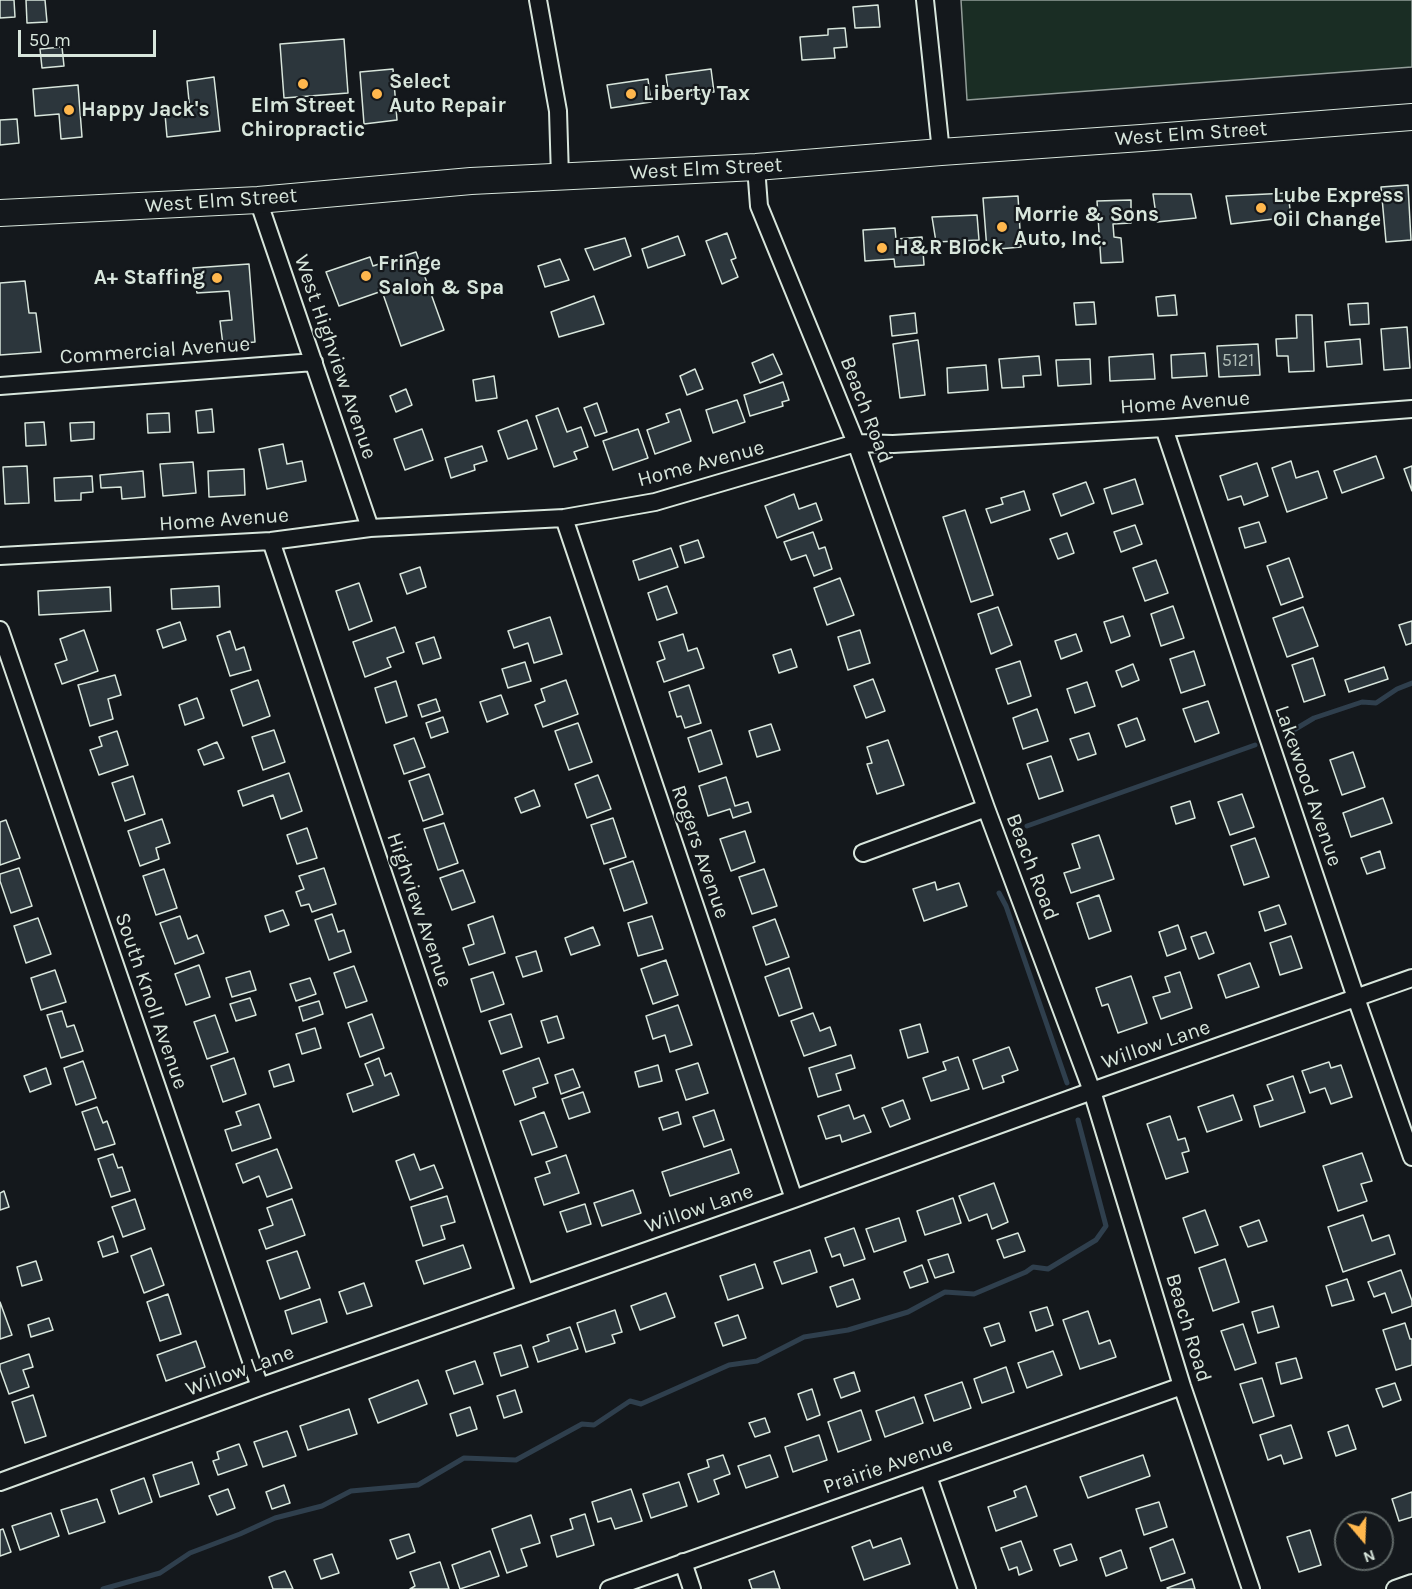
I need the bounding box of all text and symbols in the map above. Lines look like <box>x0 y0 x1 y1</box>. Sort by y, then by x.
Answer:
scale bar <box>21 18 159 56</box>
text: 50 m <box>29 29 71 51</box>
place label: Select Auto Repair <box>389 69 506 119</box>
marker: Elm Street Chiropractic <box>296 77 310 91</box>
place label: Liberty Tax <box>643 81 750 107</box>
marker: Select Auto Repair <box>370 87 384 101</box>
marker: Liberty Tax <box>624 87 638 101</box>
place label: Elm Street Chiropractic <box>241 93 365 143</box>
place label: Happy Jack's <box>81 97 210 123</box>
marker: Happy Jack's <box>62 103 76 117</box>
street label: West Elm Street <box>1114 116 1268 152</box>
street label: West Elm Street <box>629 152 783 186</box>
street label: West Elm Street <box>144 183 298 219</box>
place label: Lube Express Oil Change <box>1273 183 1404 233</box>
marker: Lube Express Oil Change <box>1254 201 1268 215</box>
place label: Morrie & Sons Auto, Inc. <box>1014 202 1159 252</box>
marker: Morrie & Sons Auto, Inc. <box>995 220 1009 234</box>
place label: H&R Block <box>894 235 1003 261</box>
marker: H&R Block <box>875 241 889 255</box>
street label: West Highview Avenue <box>288 251 382 463</box>
place label: Fringe Salon & Spa <box>378 251 504 301</box>
place label: A+ Staffing <box>94 265 205 291</box>
marker: Fringe Salon & Spa <box>359 269 373 283</box>
marker: A+ Staffing <box>210 271 224 285</box>
street label: Commercial Avenue <box>59 332 251 370</box>
house number: 5121 <box>1222 350 1254 372</box>
street label: Beach Road <box>834 353 898 467</box>
street label: Home Avenue <box>1119 386 1251 420</box>
street label: Home Avenue <box>635 435 767 493</box>
street label: Home Avenue <box>158 503 290 537</box>
street label: Lakewood Avenue <box>1269 702 1347 870</box>
street label: Rogers Avenue <box>665 782 735 922</box>
street label: Beach Road <box>1000 810 1064 924</box>
street label: Highview Avenue <box>381 829 457 991</box>
street label: South Knoll Avenue <box>109 909 193 1093</box>
street label: Willow Lane <box>1098 1015 1214 1075</box>
street label: Willow Lane <box>641 1179 757 1239</box>
street label: Beach Road <box>1160 1271 1216 1385</box>
street label: Willow Lane <box>182 1340 298 1402</box>
street label: Prairie Avenue <box>820 1432 956 1500</box>
north arrow <box>1334 1511 1394 1571</box>
text: N <box>1361 1546 1378 1567</box>

